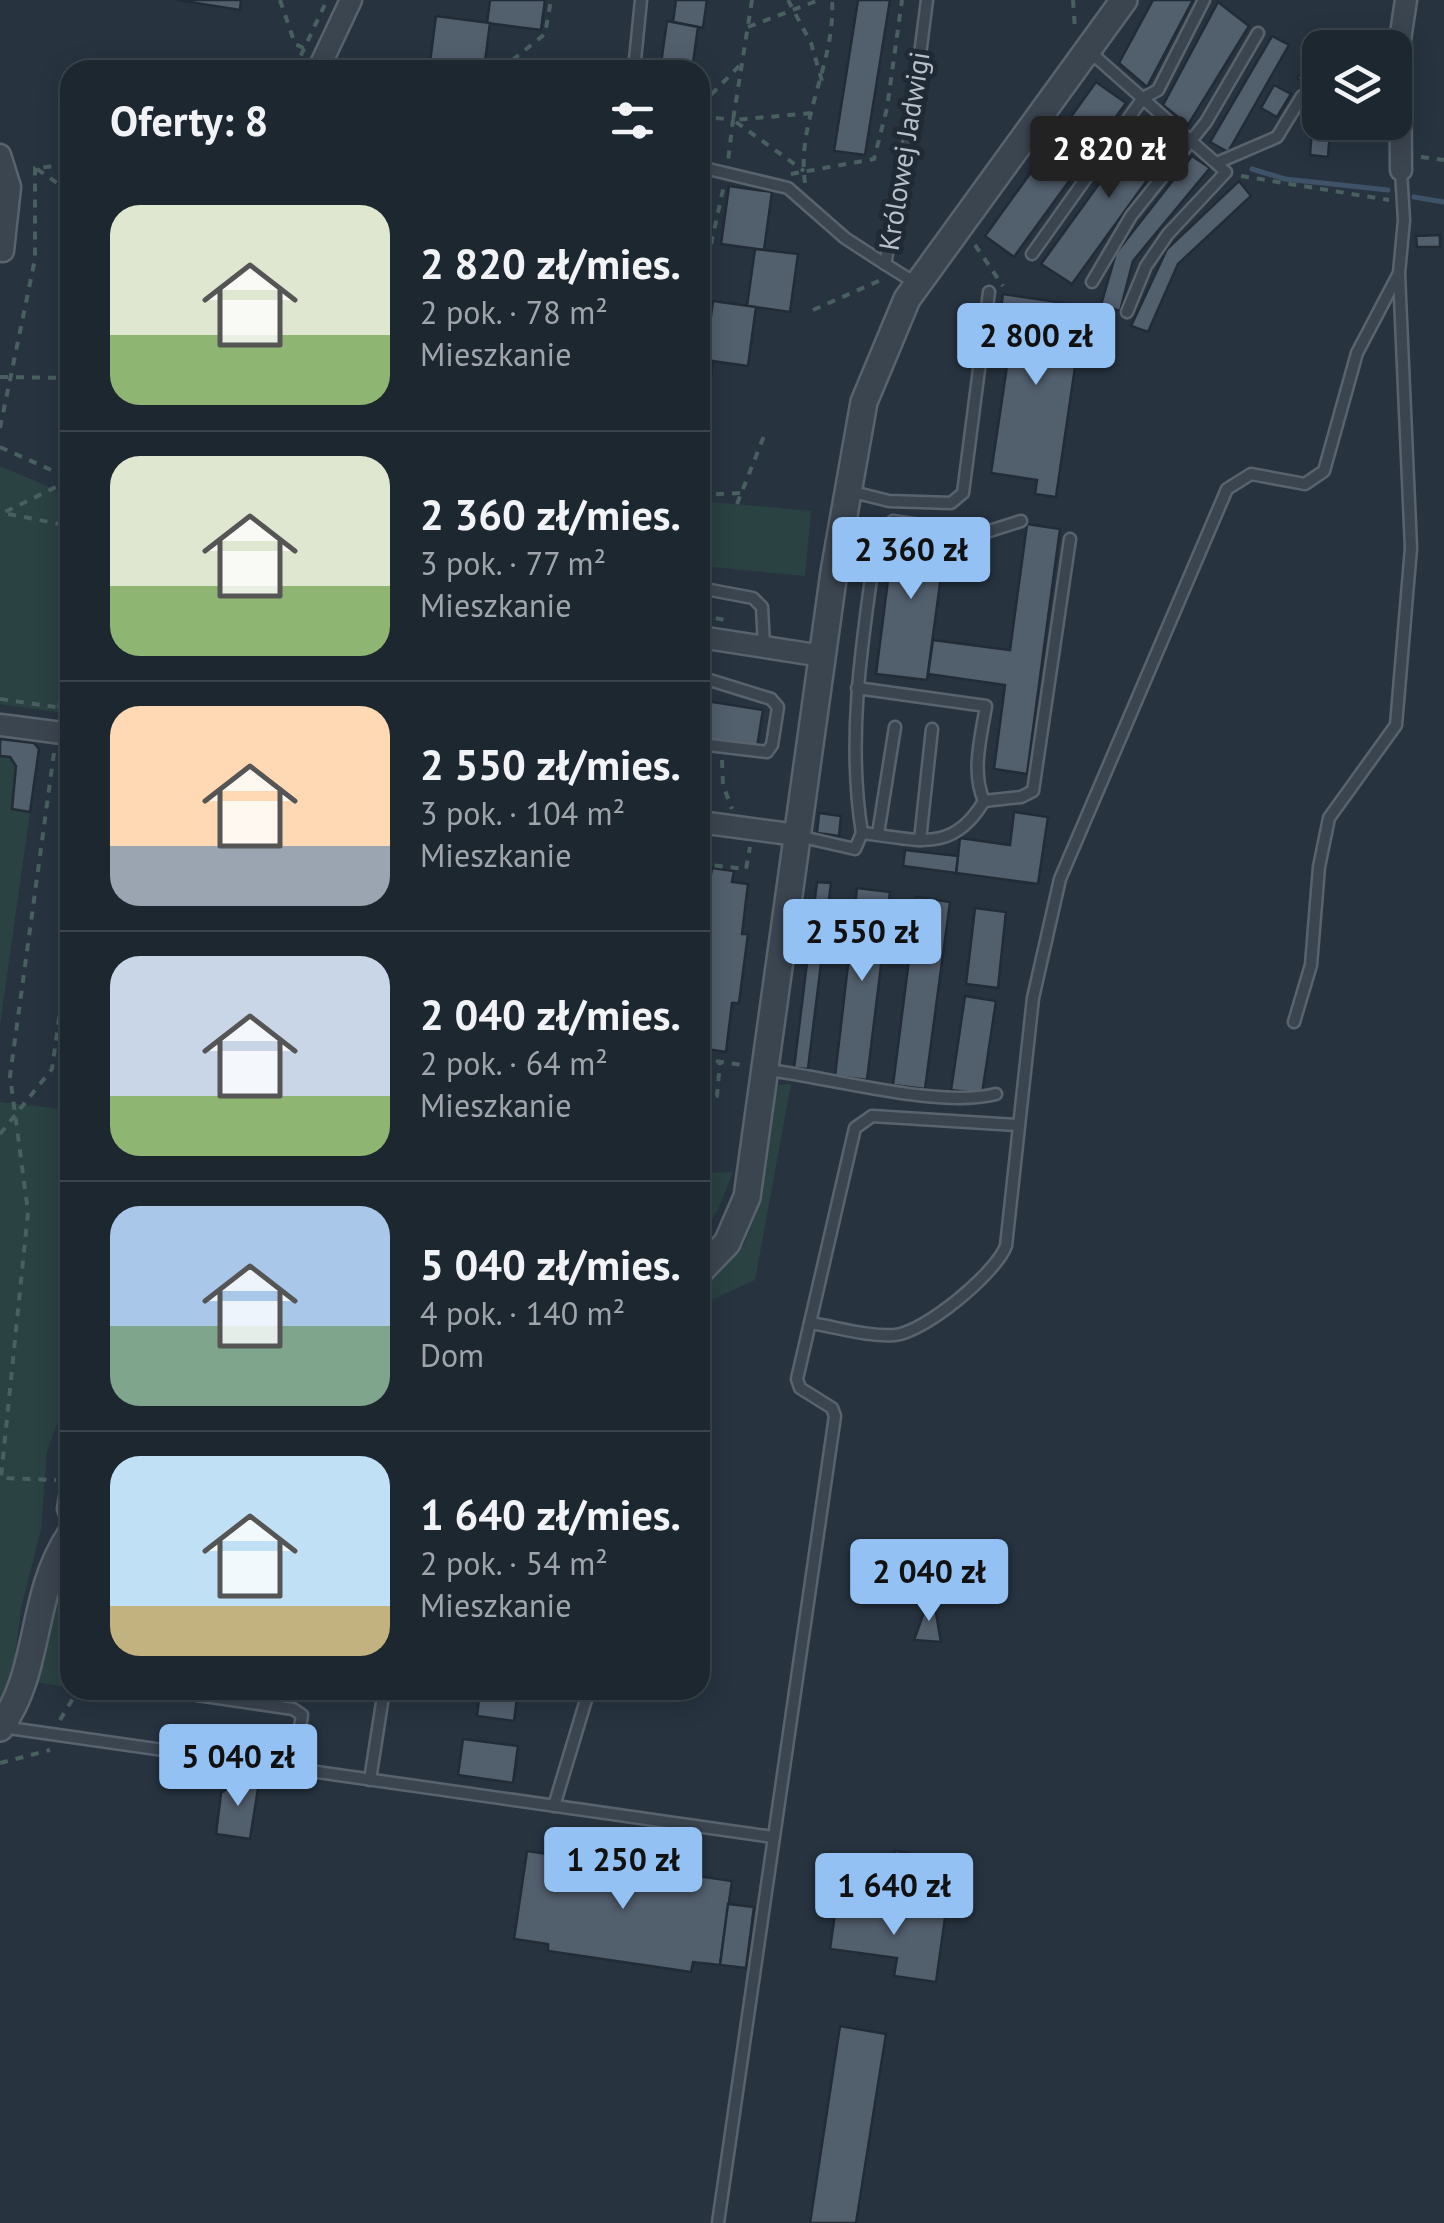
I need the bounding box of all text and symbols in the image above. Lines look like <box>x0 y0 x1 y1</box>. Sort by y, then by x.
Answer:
map controls <box>1302 30 1412 140</box>
button: layers <box>1302 30 1412 140</box>
street label: Królowej Jadwigi <box>870 49 937 253</box>
text: Oferty: 8 <box>110 93 268 148</box>
icon: filters <box>605 93 660 148</box>
pin: 2 820 zł <box>1006 116 1212 201</box>
text: 2 820 zł <box>1052 127 1166 169</box>
text: 2 820 zł/mies. <box>420 236 681 291</box>
icon: home <box>190 245 310 365</box>
text: 2 pok. · 78 m² <box>420 291 608 333</box>
pin: 2 800 zł <box>933 303 1139 388</box>
text: 2 800 zł <box>979 314 1093 356</box>
text: Mieszkanie <box>420 333 571 375</box>
text: 2 360 zł/mies. <box>420 487 681 542</box>
icon: home <box>190 496 310 616</box>
pin: 2 360 zł <box>808 517 1014 602</box>
text: 2 360 zł <box>854 528 968 570</box>
text: 3 pok. · 77 m² <box>420 542 606 584</box>
text: Mieszkanie <box>420 584 571 626</box>
text: 2 550 zł/mies. <box>420 737 681 792</box>
icon: home <box>190 746 310 866</box>
text: 3 pok. · 104 m² <box>420 792 625 834</box>
text: Mieszkanie <box>420 834 571 876</box>
pin: 2 550 zł <box>759 899 965 984</box>
text: 2 550 zł <box>805 910 919 952</box>
text: 2 040 zł/mies. <box>420 987 681 1042</box>
icon: home <box>190 996 310 1116</box>
text: 2 pok. · 64 m² <box>420 1042 608 1084</box>
text: Mieszkanie <box>420 1084 571 1126</box>
text: 5 040 zł/mies. <box>420 1237 681 1292</box>
icon: home <box>190 1246 310 1366</box>
text: 4 pok. · 140 m² <box>420 1292 625 1334</box>
text: Dom <box>420 1334 484 1376</box>
text: 1 640 zł/mies. <box>420 1487 681 1542</box>
icon: home <box>190 1496 310 1616</box>
pin: 2 040 zł <box>826 1539 1032 1624</box>
text: 2 pok. · 54 m² <box>420 1542 608 1584</box>
text: 2 040 zł <box>872 1550 986 1592</box>
text: Mieszkanie <box>420 1584 571 1626</box>
pin: 5 040 zł <box>135 1724 341 1809</box>
text: 5 040 zł <box>181 1735 295 1777</box>
pin: 1 250 zł <box>520 1827 726 1912</box>
text: 1 250 zł <box>566 1838 680 1880</box>
pin: 1 640 zł <box>791 1853 997 1938</box>
text: 1 640 zł <box>837 1864 951 1906</box>

